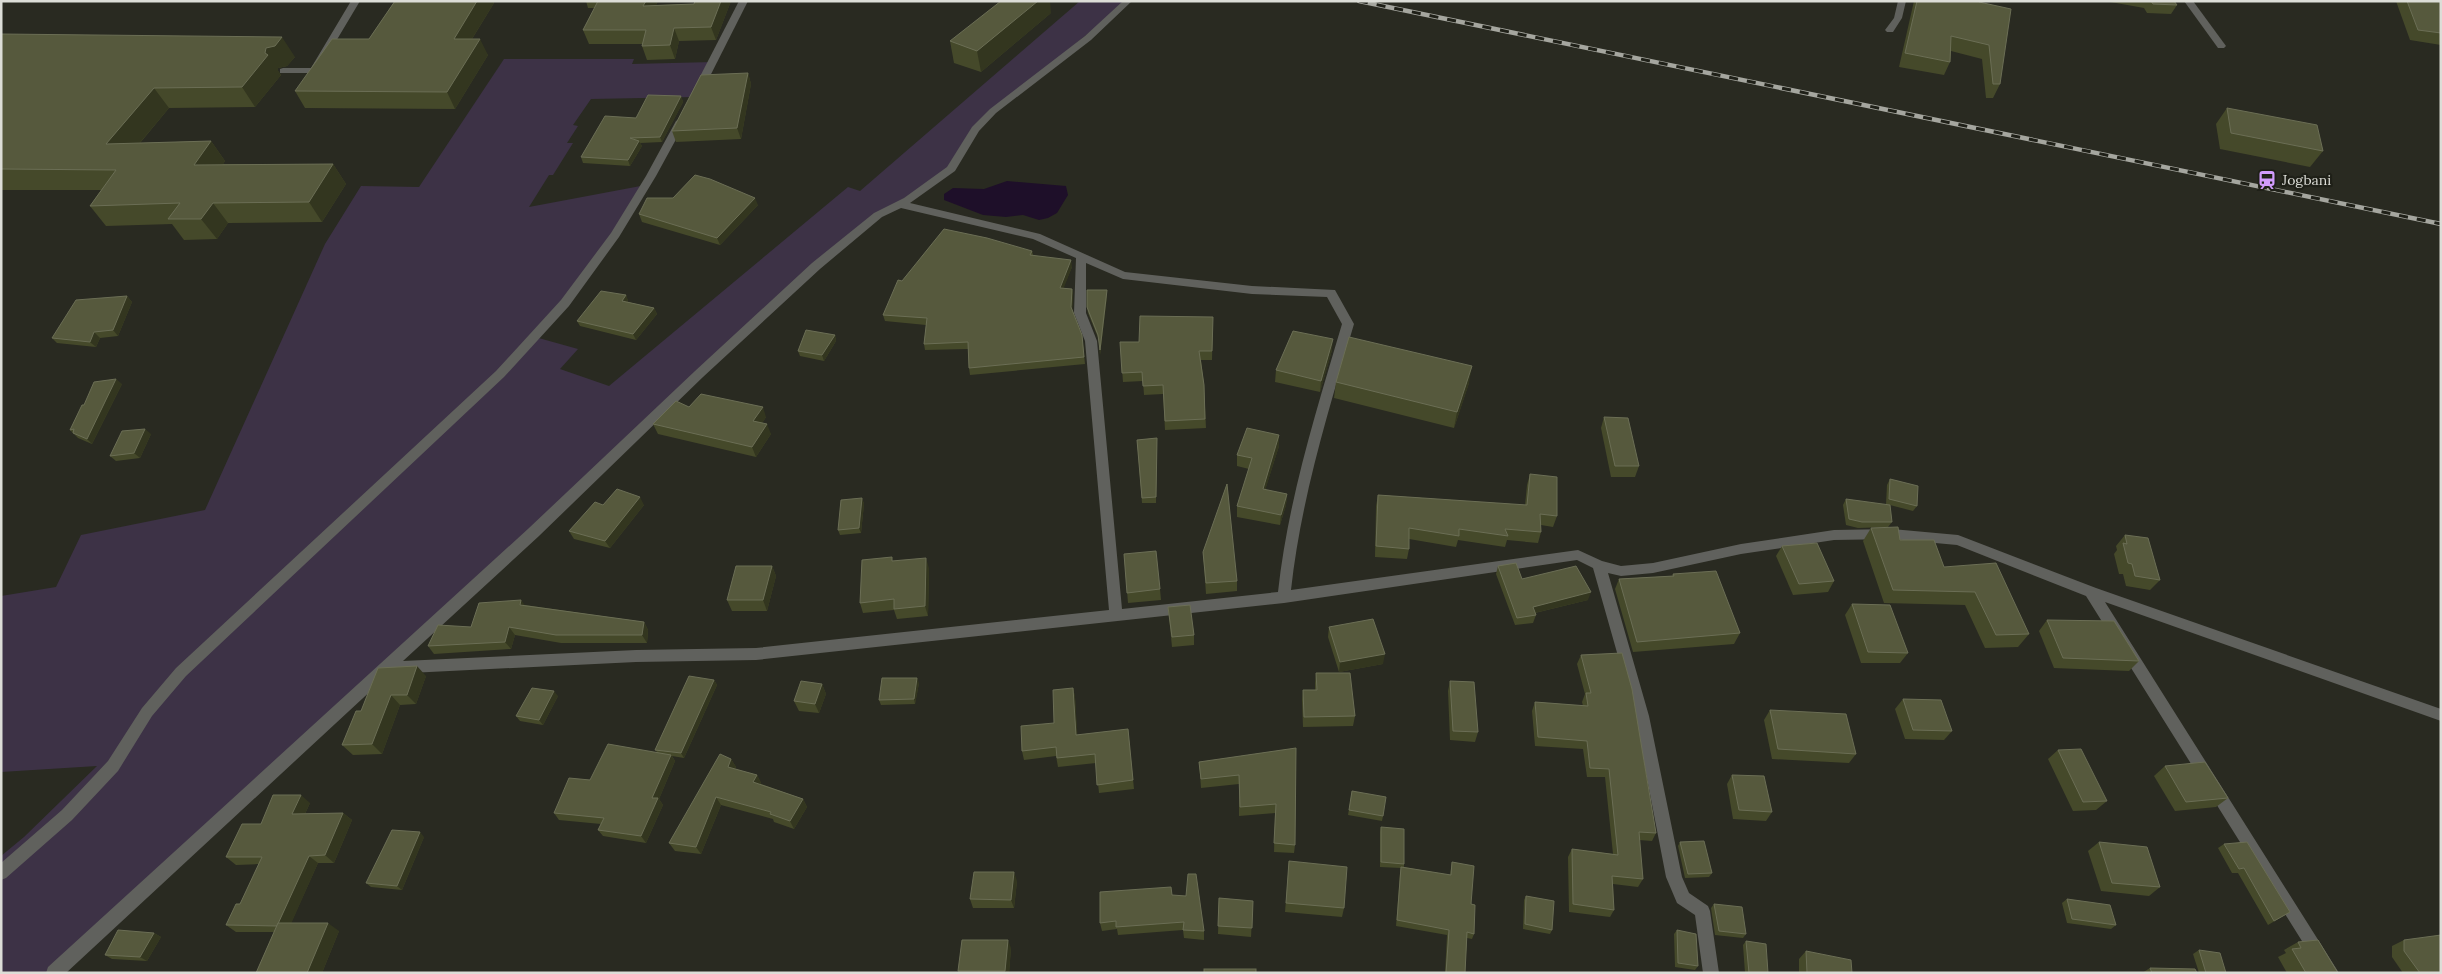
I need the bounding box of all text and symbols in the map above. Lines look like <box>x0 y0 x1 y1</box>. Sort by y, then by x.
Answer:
station icon: Jogbani <box>2256 169 2278 191</box>
place label: Jogbani <box>2281 171 2331 189</box>

